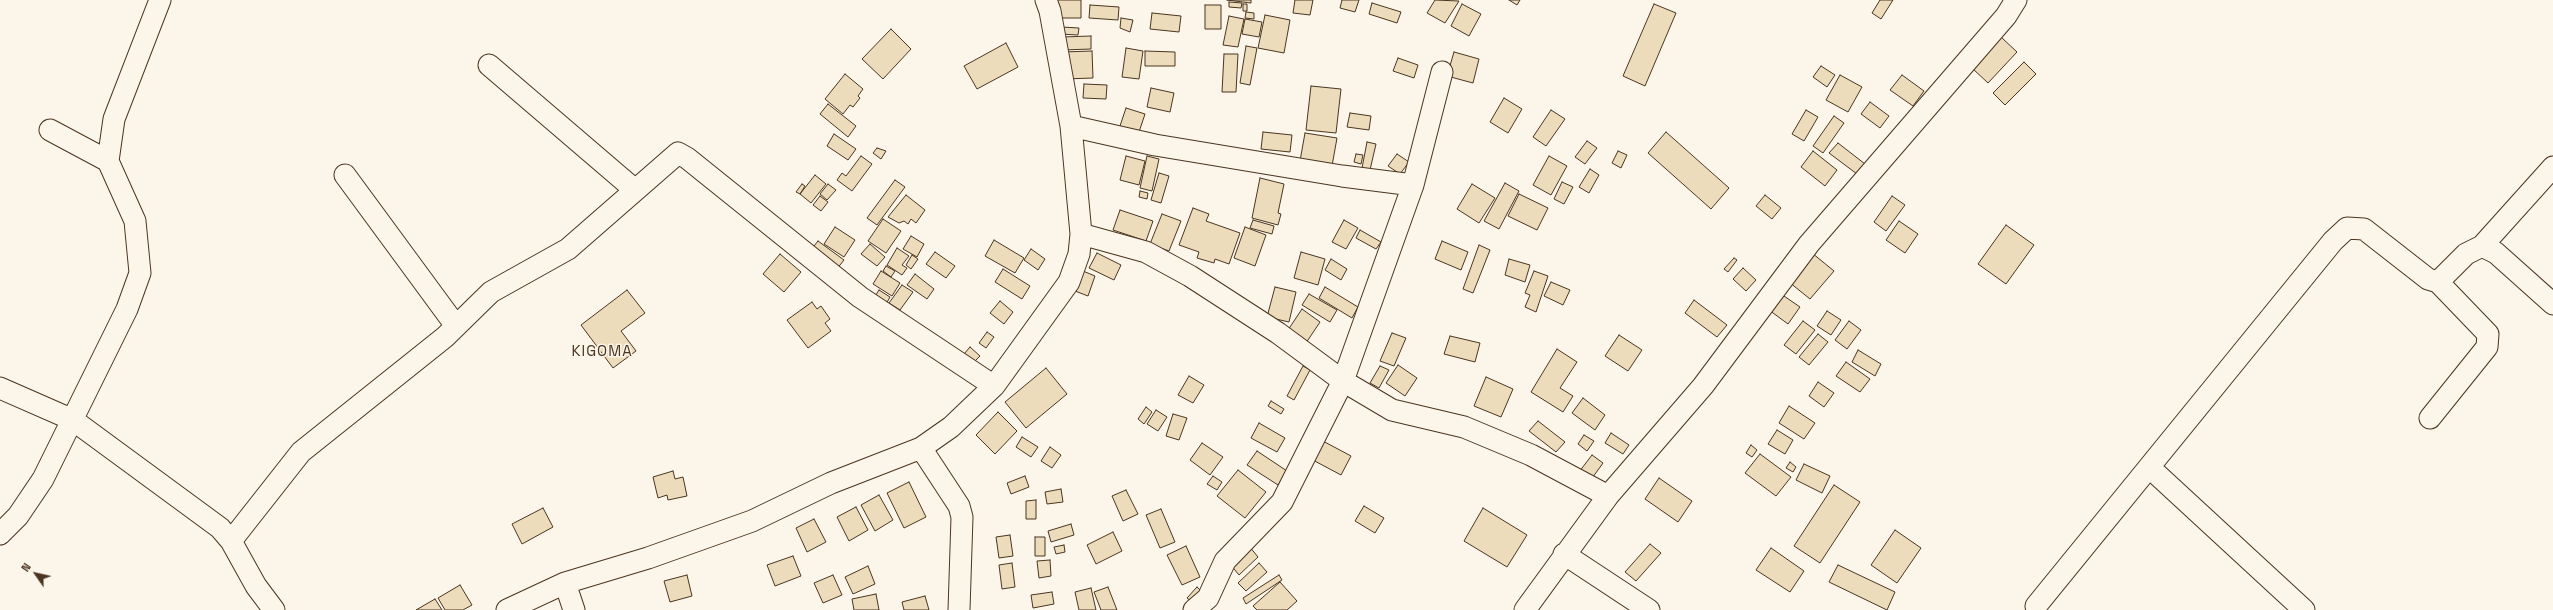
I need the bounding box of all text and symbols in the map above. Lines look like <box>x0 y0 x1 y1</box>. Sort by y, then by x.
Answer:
district label: KIGOMA <box>571 343 633 361</box>
north arrow <box>16 554 56 594</box>
text: N <box>18 560 34 574</box>

